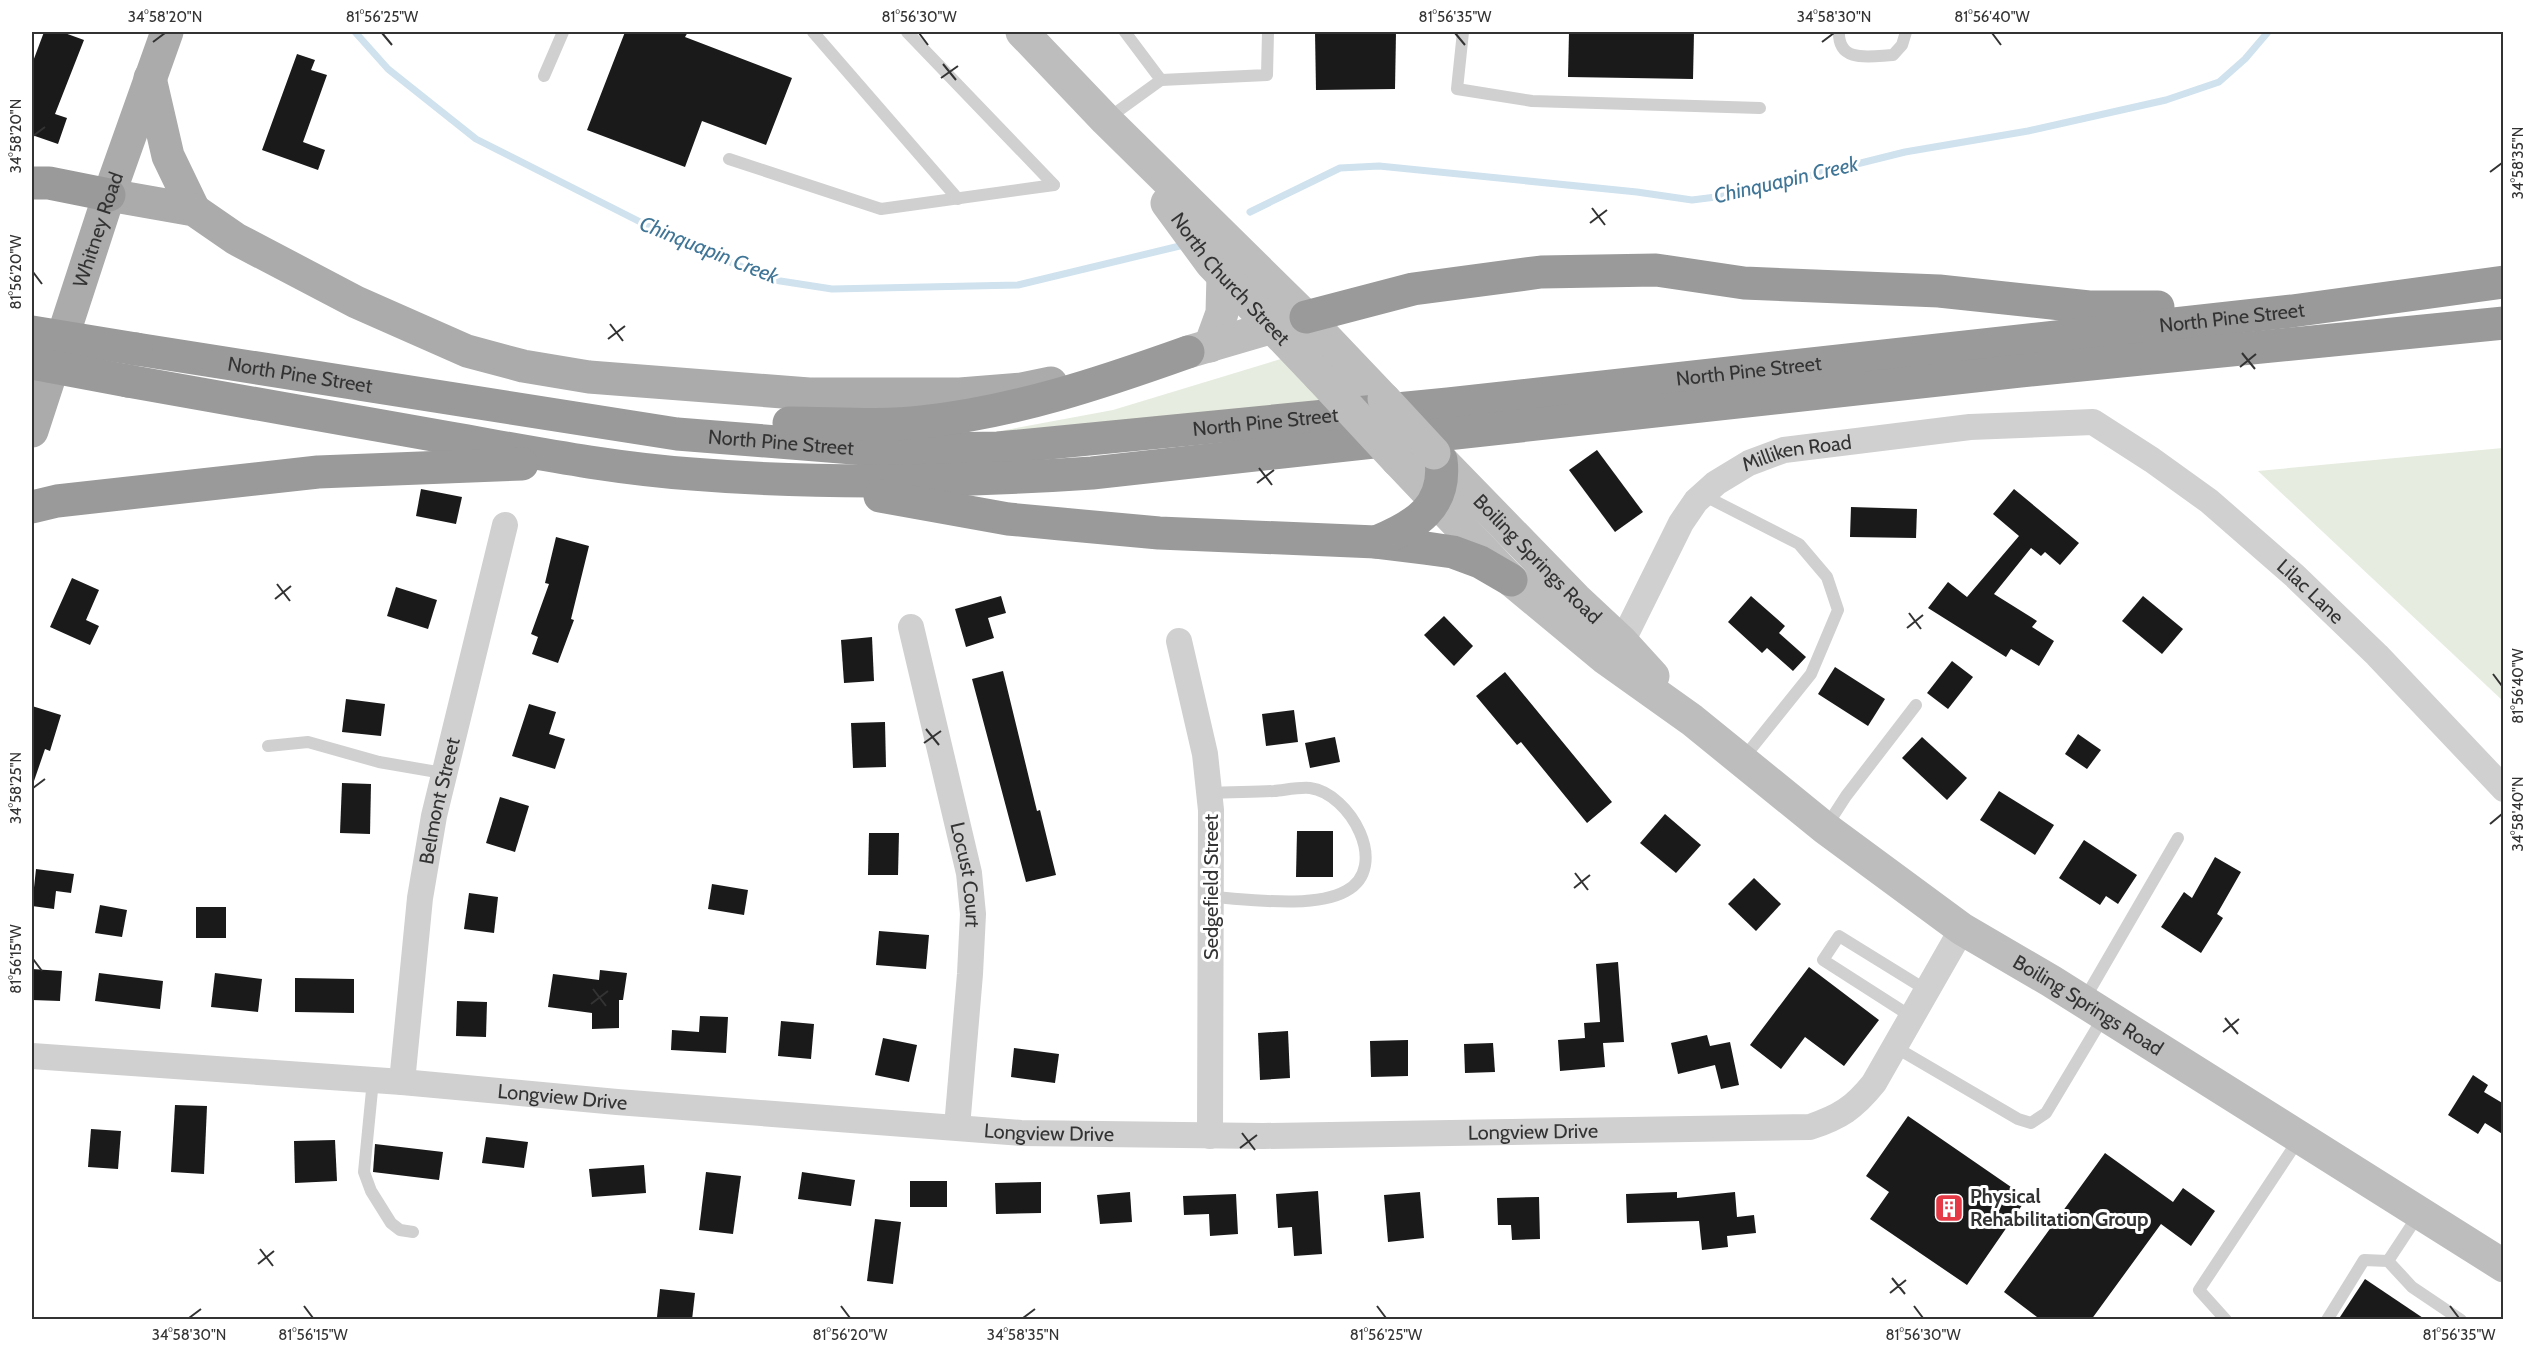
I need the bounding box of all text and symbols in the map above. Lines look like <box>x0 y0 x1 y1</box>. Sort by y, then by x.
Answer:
text: 34°58'20"N <box>128 8 202 26</box>
text: 81°56'25"W <box>346 8 419 26</box>
text: 81°56'30"W <box>881 8 957 26</box>
text: 81°56'35"W <box>1419 8 1492 26</box>
text: 34°58'30"N <box>1797 8 1871 26</box>
text: 81°56'40"W <box>1954 8 2031 26</box>
text: 34°58'20"N <box>7 99 25 173</box>
text: 34°58'35"N <box>2509 127 2527 199</box>
water label: Chinquapin Creek <box>1711 151 1861 208</box>
street label: Whitney Road <box>68 169 128 290</box>
street label: North Church Street <box>1166 208 1295 350</box>
water label: Chinquapin Creek <box>636 210 783 289</box>
text: 81°56'20"W <box>7 234 25 309</box>
street label: North Pine Street <box>2158 297 2306 338</box>
street label: North Pine Street <box>1675 351 1823 391</box>
street label: North Pine Street <box>226 352 374 398</box>
street label: North Pine Street <box>1192 403 1340 441</box>
street label: North Pine Street <box>707 425 855 460</box>
street label: Milliken Road <box>1739 430 1853 477</box>
street label: Boiling Springs Road <box>1468 489 1607 629</box>
street label: Lilac Lane <box>2272 554 2349 629</box>
text: 81°56'40"W <box>2509 647 2527 724</box>
street label: Belmont Street <box>414 735 465 866</box>
text: 34°58'25"N <box>7 752 25 824</box>
text: 34°58'40"N <box>2509 776 2527 852</box>
street label: Sedgefield Street <box>1199 814 1223 960</box>
street label: Locust Court <box>945 820 985 928</box>
text: 81°56'15"W <box>7 923 25 994</box>
street label: Boiling Springs Road <box>2009 949 2168 1061</box>
street label: Longview Drive <box>496 1079 628 1115</box>
street label: Longview Drive <box>983 1118 1114 1146</box>
street label: Longview Drive <box>1468 1118 1598 1145</box>
place label: Physical Rehabilitation Group <box>1970 1184 2148 1231</box>
building icon: Physical Rehabilitation Group <box>1933 1192 1965 1224</box>
text: 34°58'30"N <box>152 1326 226 1344</box>
text: 81°56'15"W <box>278 1326 349 1344</box>
text: 81°56'20"W <box>813 1326 888 1344</box>
text: 34°58'35"N <box>987 1326 1059 1344</box>
text: 81°56'25"W <box>1350 1326 1423 1344</box>
text: 81°56'30"W <box>1885 1326 1961 1344</box>
text: 81°56'35"W <box>2423 1326 2496 1344</box>

